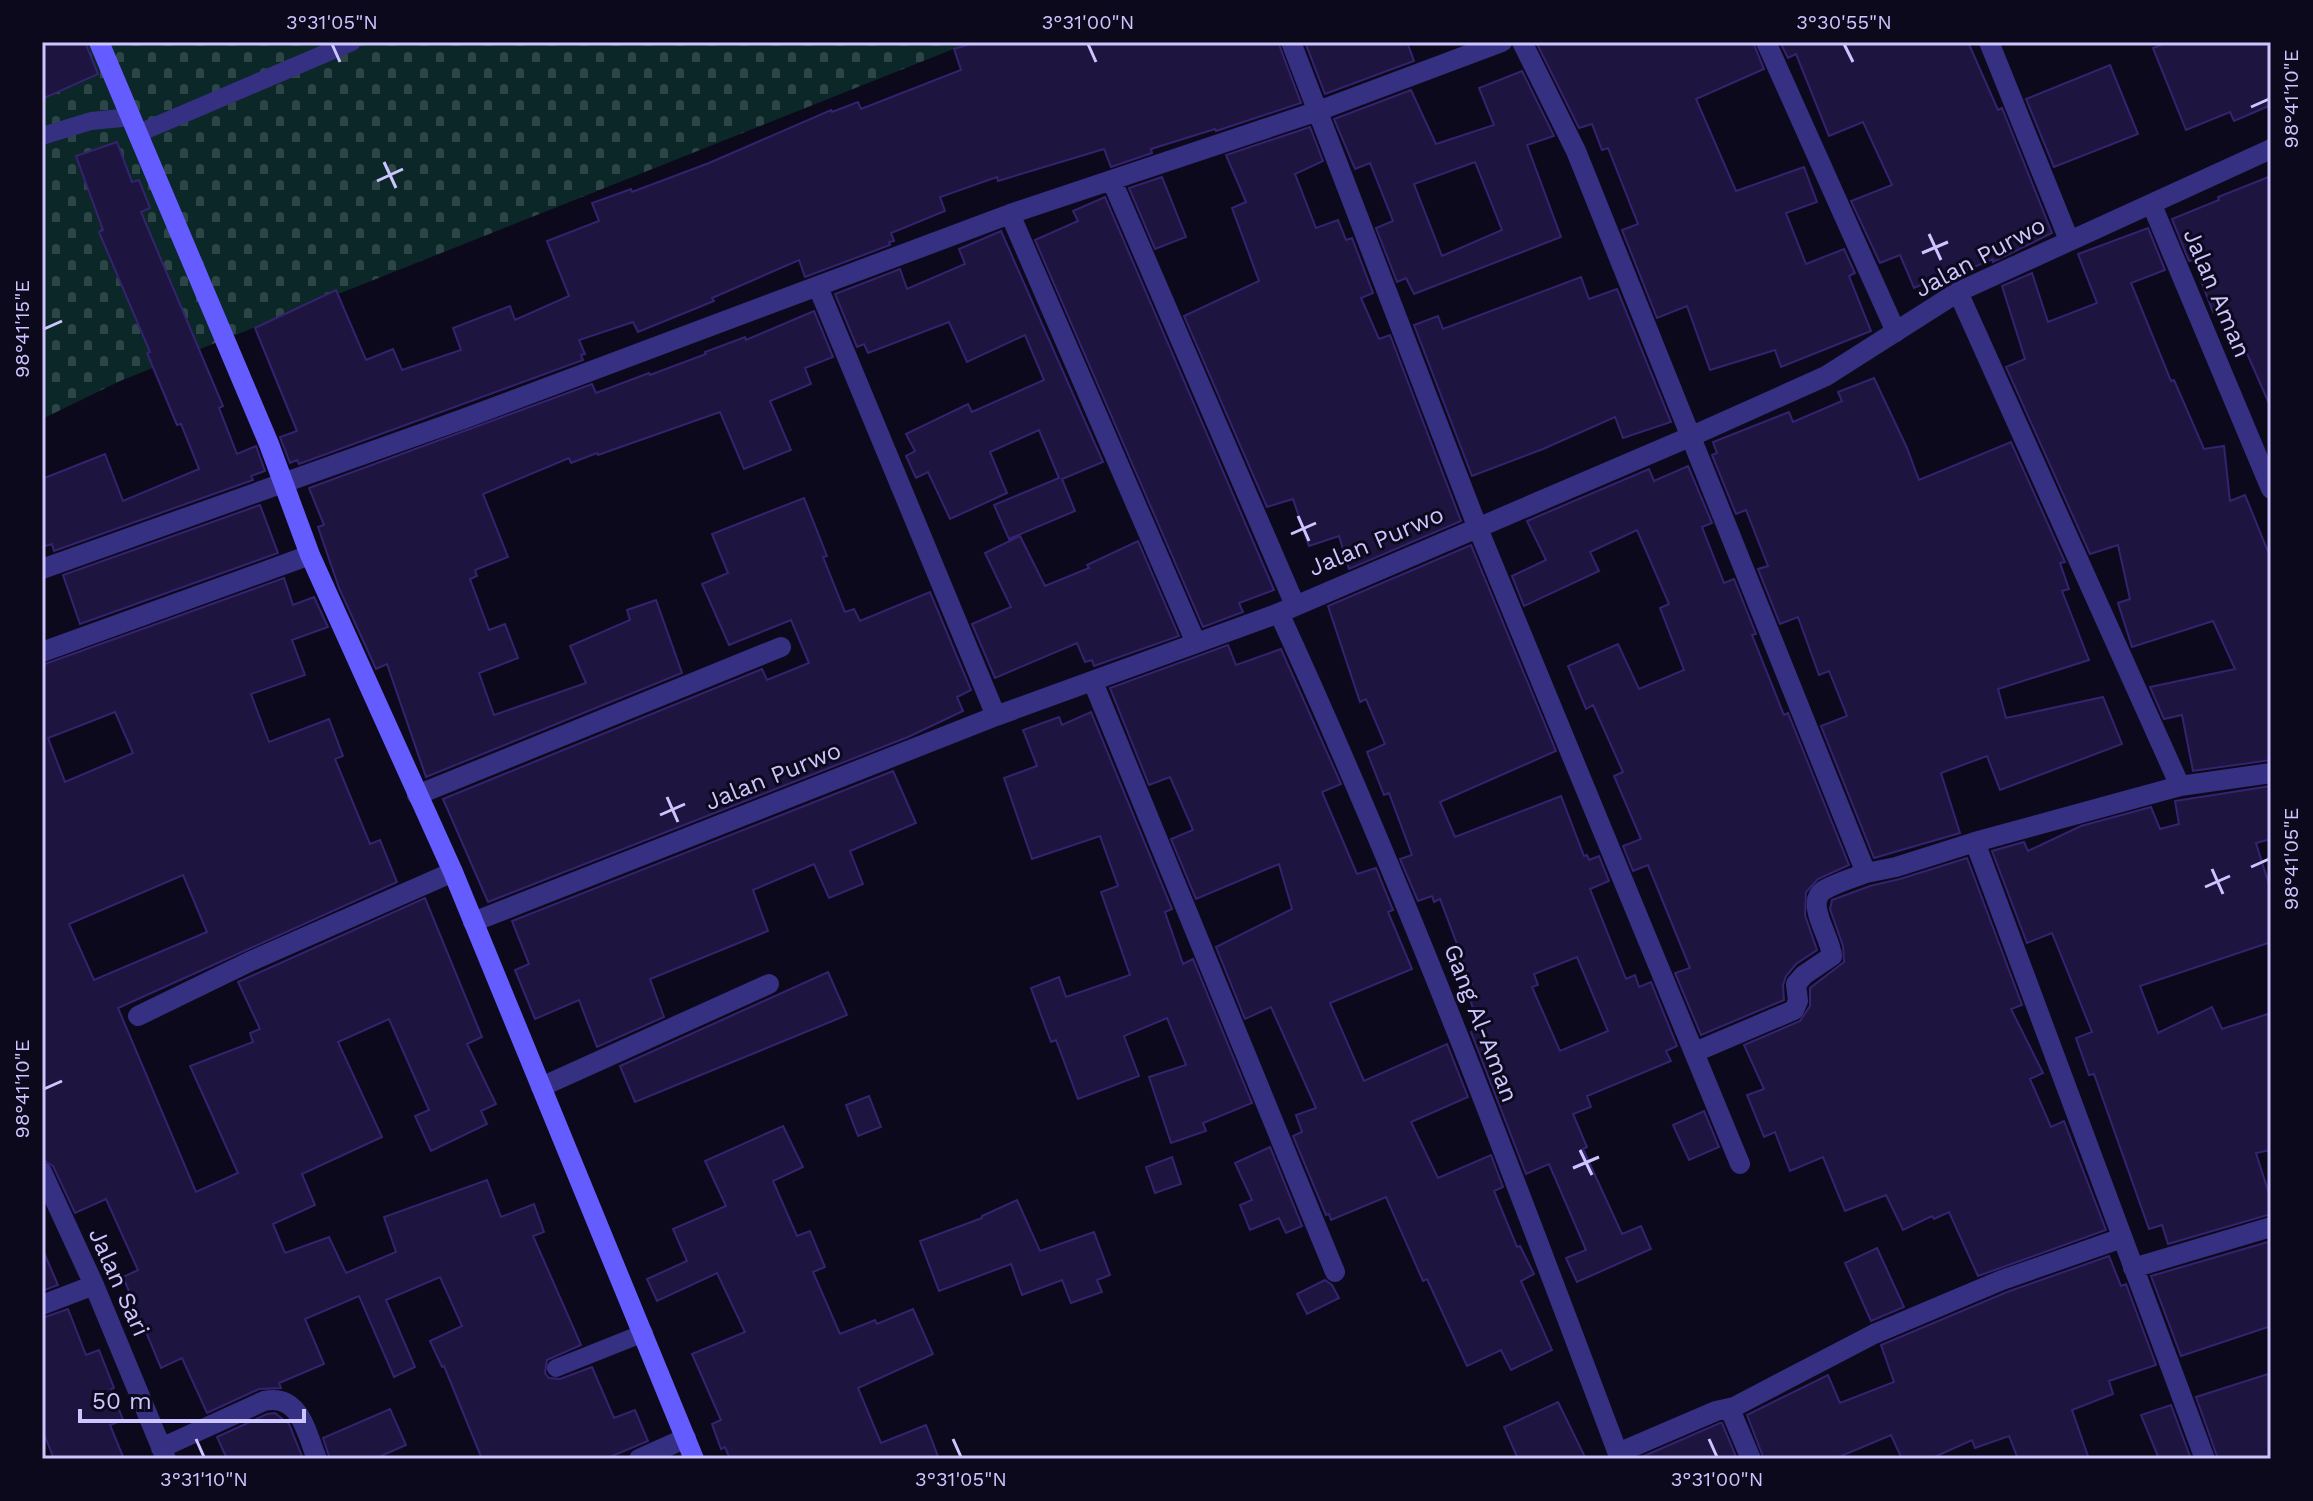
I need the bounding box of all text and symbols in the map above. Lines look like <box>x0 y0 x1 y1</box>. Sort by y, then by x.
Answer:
text: 3°31'05"N <box>286 10 378 34</box>
text: 3°31'00"N <box>1042 10 1134 34</box>
text: 3°30'55"N <box>1796 10 1892 34</box>
text: 98°41'10"E <box>2279 50 2303 148</box>
street label: Jalan Purwo <box>1910 211 2050 303</box>
street label: Jalan Aman <box>2177 225 2257 361</box>
text: 98°41'15"E <box>10 280 34 378</box>
street label: Jalan Purwo <box>1304 500 1448 582</box>
street label: Jalan Purwo <box>701 736 845 816</box>
text: 98°41'05"E <box>2279 808 2303 910</box>
street label: Gang Al-Aman <box>1438 940 1524 1106</box>
text: 98°41'10"E <box>10 1040 34 1138</box>
street label: Jalan Sari <box>83 1223 155 1341</box>
scale bar <box>80 1373 304 1423</box>
text: 50 m <box>92 1387 152 1415</box>
text: 3°31'10"N <box>160 1467 248 1491</box>
text: 3°31'05"N <box>915 1467 1007 1491</box>
text: 3°31'00"N <box>1671 1467 1763 1491</box>

